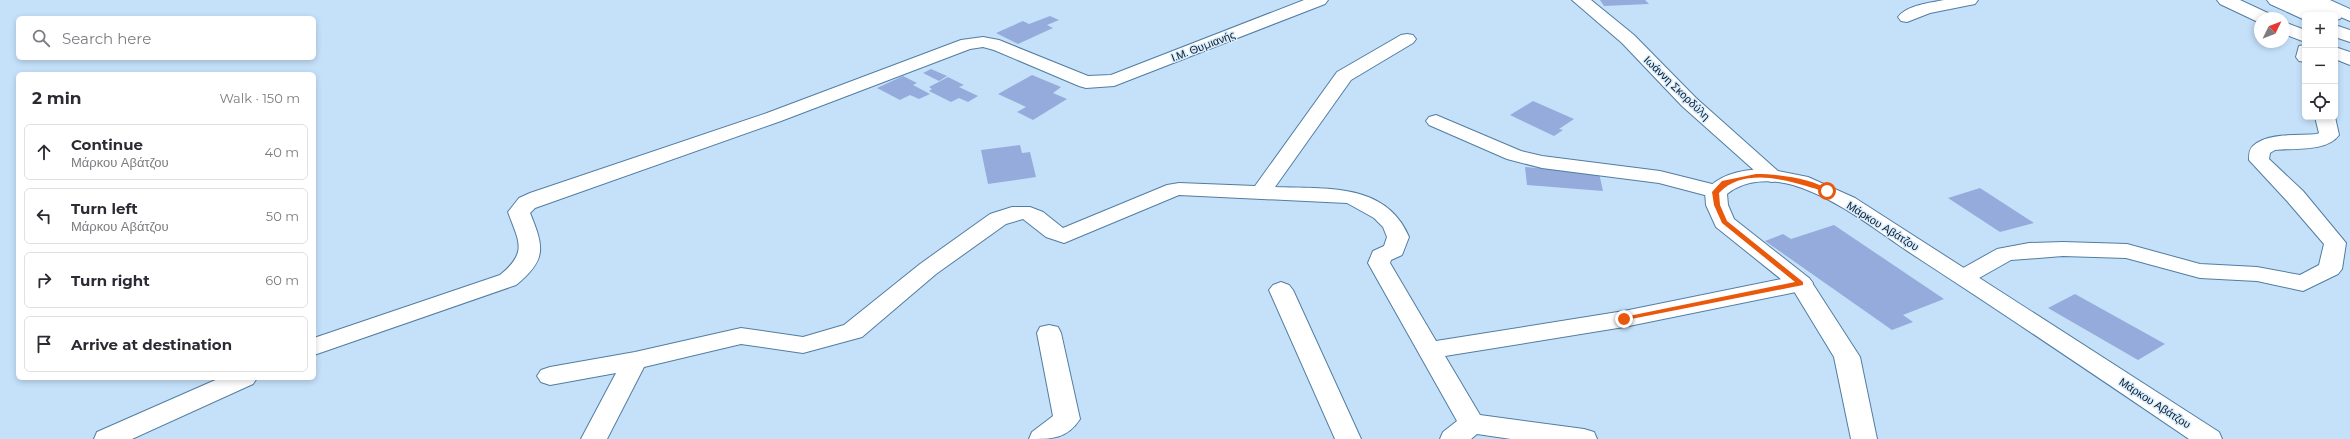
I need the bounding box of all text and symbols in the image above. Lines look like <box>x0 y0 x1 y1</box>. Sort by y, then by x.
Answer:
north arrow <box>2254 12 2290 48</box>
map controls <box>2302 12 2338 120</box>
button: + <box>2302 12 2338 48</box>
search box <box>16 16 316 60</box>
icon: search <box>30 27 52 49</box>
street label: Ι.Μ. Θυμιανής <box>1169 27 1237 65</box>
text: Search here <box>62 29 151 48</box>
button: − <box>2302 48 2338 84</box>
street label: Ιωάννη Σκορδύλη <box>1641 53 1713 123</box>
button: locate <box>2302 84 2338 120</box>
text: 2 min <box>32 88 82 108</box>
text: Walk · 150 m <box>219 90 300 106</box>
text: Continue <box>71 135 143 154</box>
icon: ahead <box>33 141 55 163</box>
text: 40 m <box>265 144 299 160</box>
text: Μάρκου Αβάτζου <box>71 154 169 170</box>
route start <box>1818 182 1836 200</box>
street label: Μάρκου Αβάτζου <box>1844 198 1922 254</box>
text: Turn left <box>71 199 138 218</box>
icon: left <box>33 205 55 227</box>
text: 50 m <box>266 208 299 224</box>
text: Μάρκου Αβάτζου <box>71 218 169 234</box>
icon: right <box>33 269 55 291</box>
text: Turn right <box>71 271 150 290</box>
text: 60 m <box>265 272 299 288</box>
route end <box>1615 310 1633 328</box>
icon: arrive <box>33 333 55 355</box>
text: Arrive at destination <box>71 335 232 354</box>
street label: Μάρκου Αβάτζου <box>2117 375 2193 431</box>

